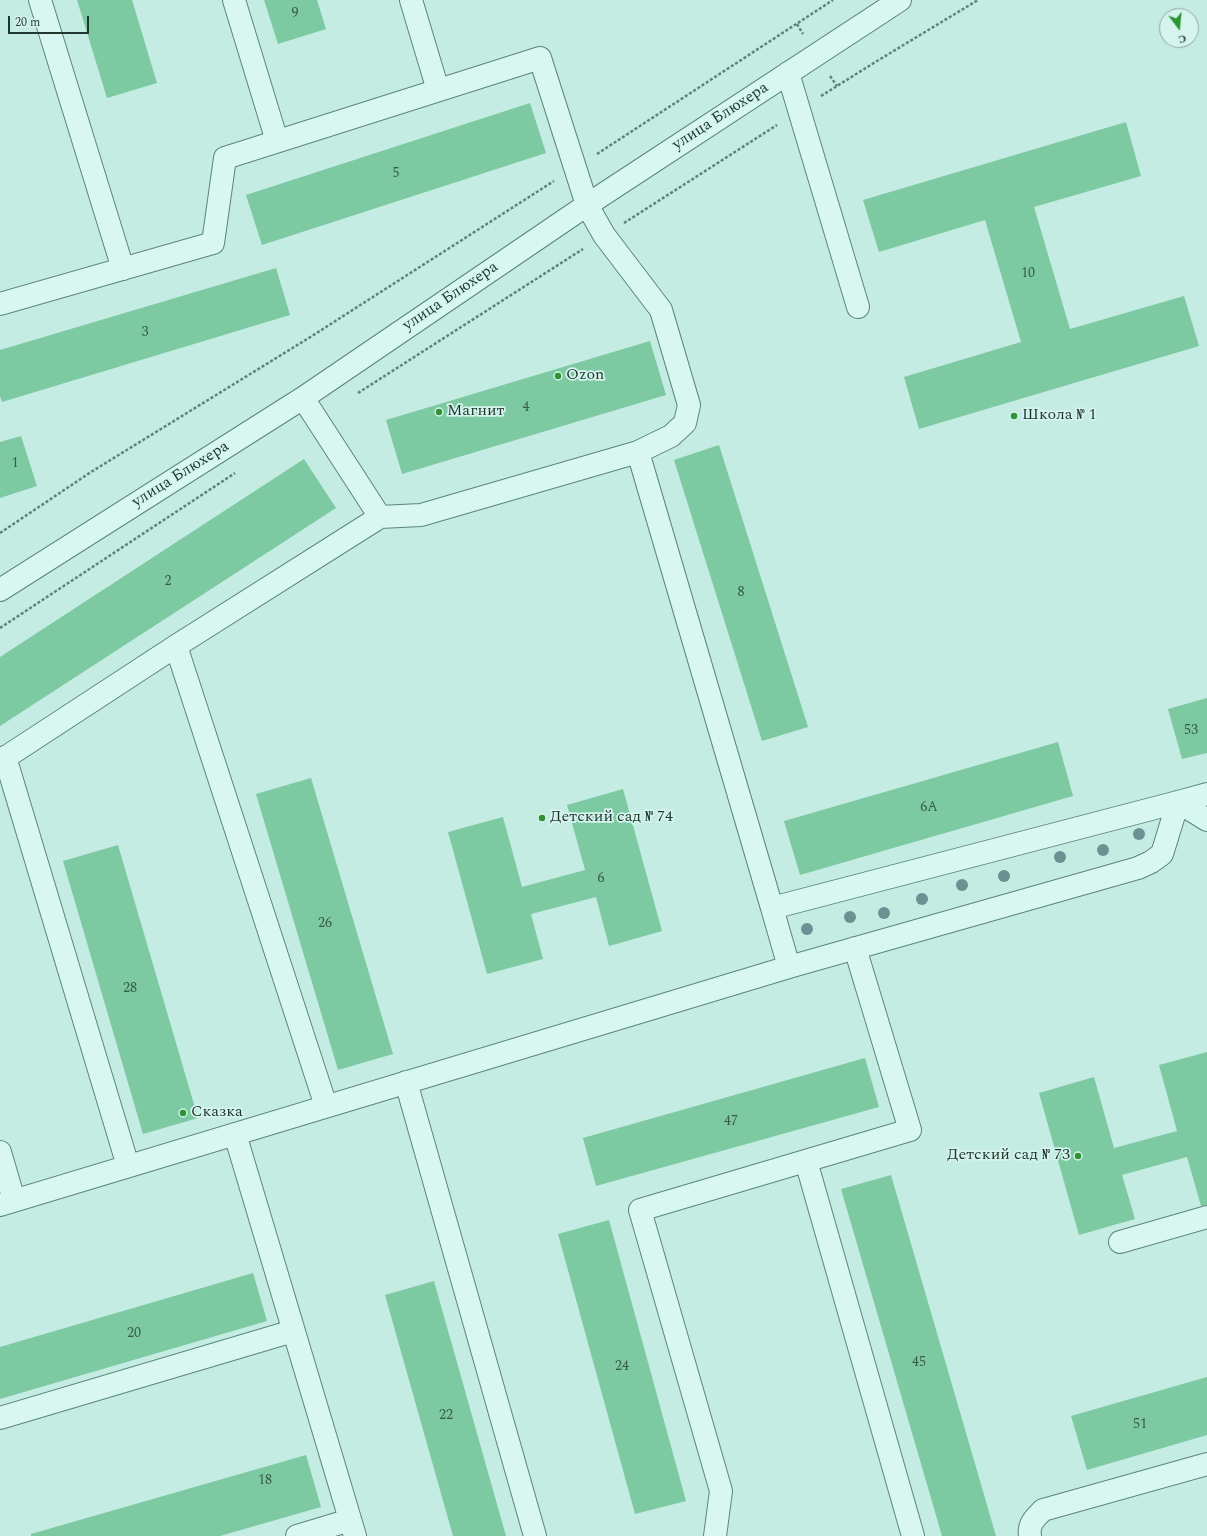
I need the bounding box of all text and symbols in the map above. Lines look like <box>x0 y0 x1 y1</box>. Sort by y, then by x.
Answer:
house number: 9 <box>292 6 298 22</box>
scale bar <box>10 8 91 34</box>
north arrow <box>1159 8 1199 48</box>
text: 20 m <box>15 13 40 32</box>
text: С <box>1176 30 1188 48</box>
street label: улица Блюхера <box>669 79 773 155</box>
house number: 5 <box>393 166 399 182</box>
street label: улица Блюхера <box>400 258 502 336</box>
house number: 10 <box>1021 266 1035 282</box>
house number: 3 <box>142 325 148 341</box>
place label: Ozon <box>566 366 604 386</box>
marker: Ozon <box>553 371 563 381</box>
house number: 4 <box>523 400 529 416</box>
place label: Магнит <box>447 402 504 422</box>
place label: Школа № 1 <box>1022 406 1097 426</box>
marker: Магнит <box>434 407 444 417</box>
marker: Школа № 1 <box>1009 411 1019 421</box>
street label: улица Блюхера <box>129 438 233 512</box>
house number: 1 <box>12 456 18 472</box>
house number: 2 <box>165 574 171 590</box>
house number: 8 <box>738 585 744 601</box>
house number: 53 <box>1184 723 1198 739</box>
house number: 6А <box>920 800 938 816</box>
place label: Детский сад № 74 <box>550 808 673 828</box>
marker: Детский сад № 74 <box>537 813 547 823</box>
house number: 6 <box>598 871 604 887</box>
house number: 26 <box>318 916 332 932</box>
house number: 28 <box>123 981 137 997</box>
place label: Сказка <box>191 1103 243 1123</box>
marker: Сказка <box>178 1108 188 1118</box>
house number: 47 <box>724 1114 738 1130</box>
place label: Детский сад № 73 <box>947 1146 1070 1166</box>
marker: Детский сад № 73 <box>1073 1151 1083 1161</box>
house number: 20 <box>127 1326 141 1342</box>
house number: 45 <box>912 1355 926 1371</box>
house number: 24 <box>615 1359 629 1375</box>
house number: 22 <box>439 1408 453 1424</box>
house number: 51 <box>1133 1417 1147 1433</box>
house number: 18 <box>258 1473 272 1489</box>

